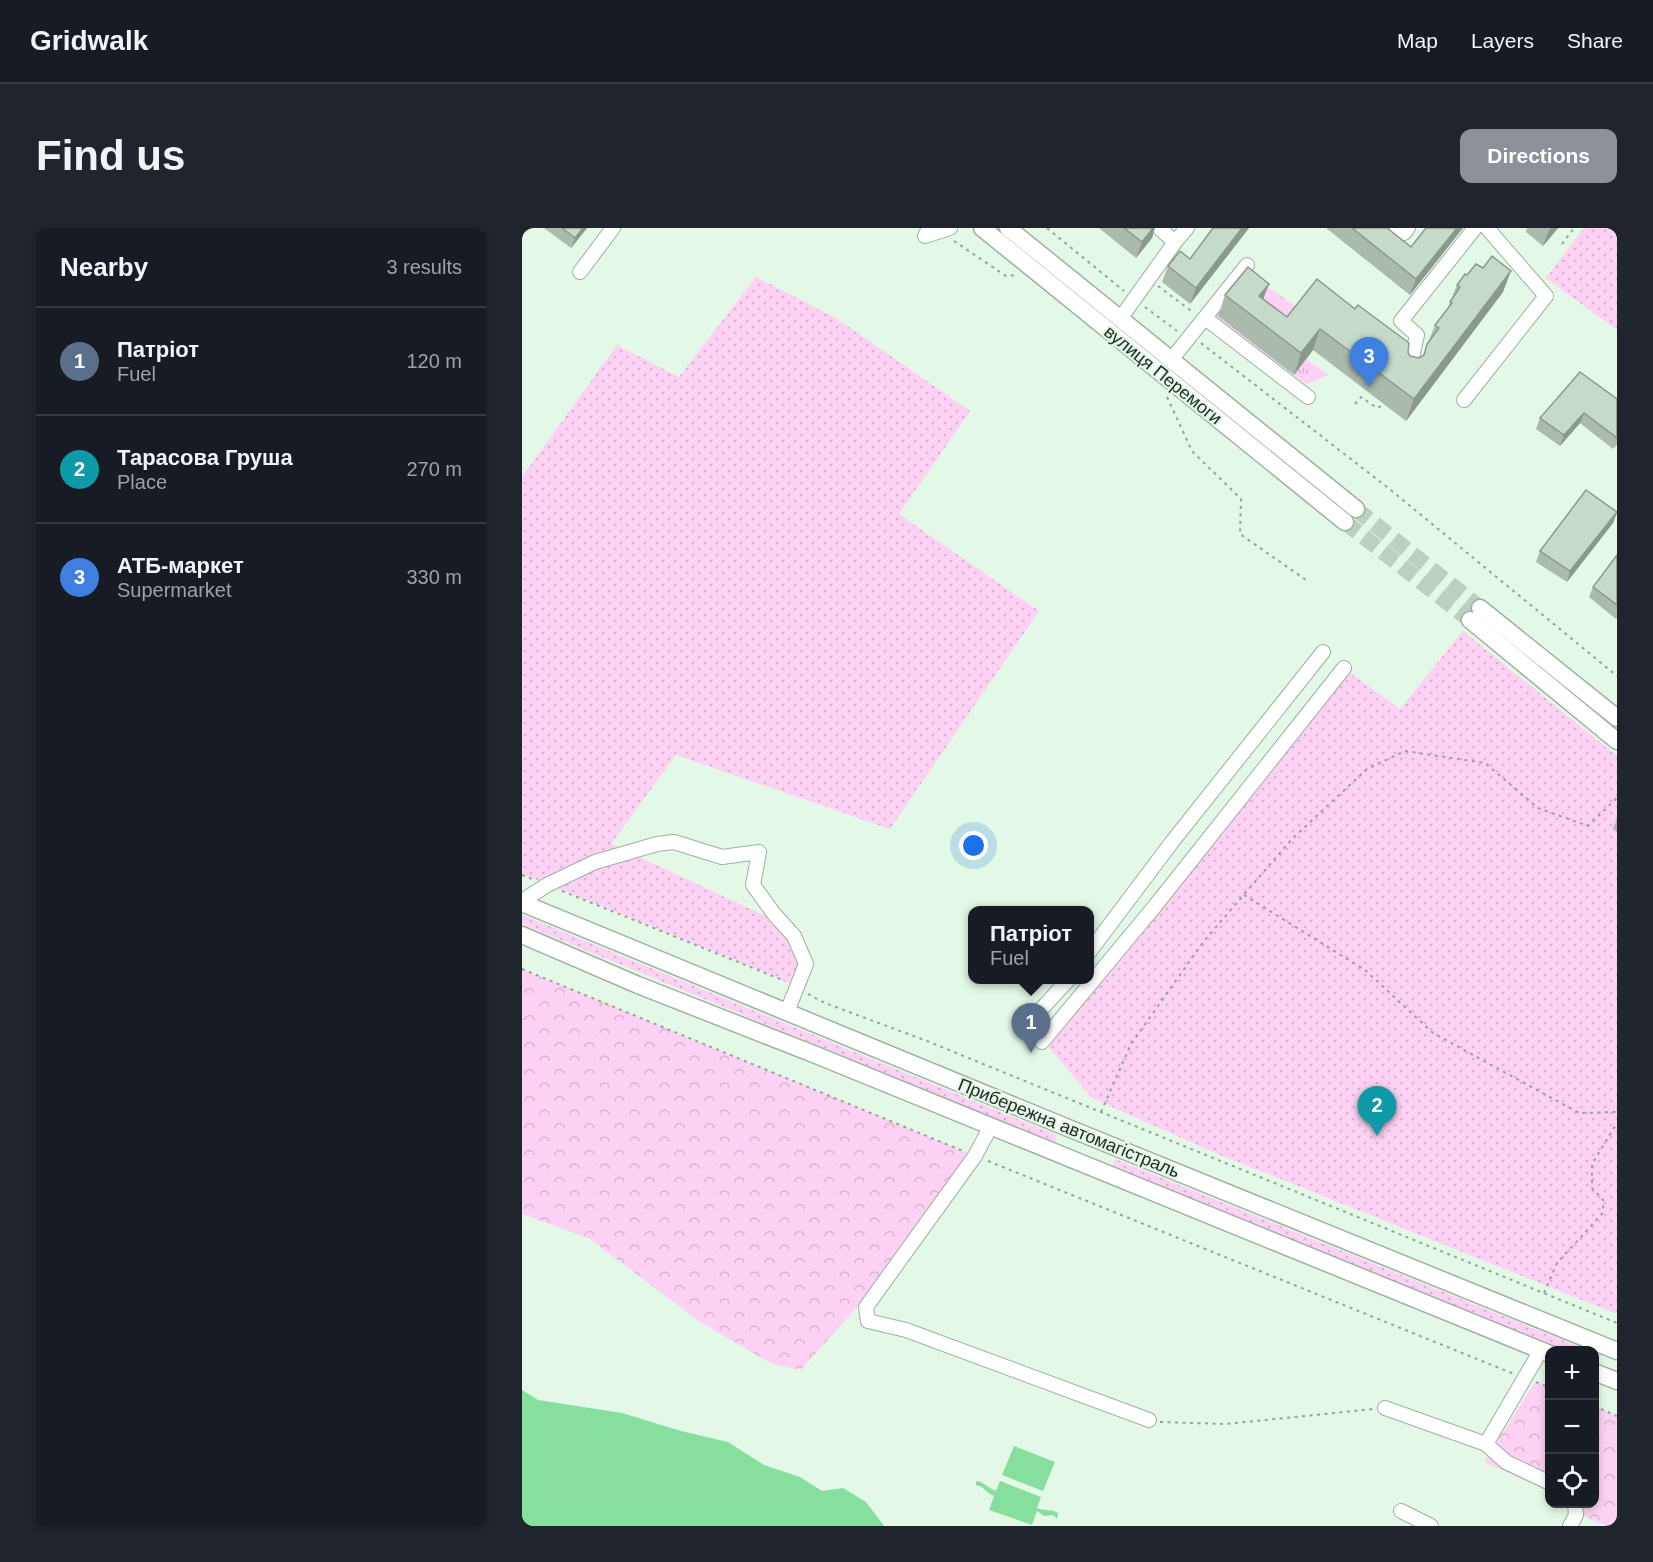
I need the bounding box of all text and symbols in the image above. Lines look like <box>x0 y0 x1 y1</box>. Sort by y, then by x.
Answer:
text: Gridwalk <box>30 25 148 56</box>
text: Map <box>1397 29 1438 52</box>
text: Layers <box>1471 29 1534 52</box>
text: Share <box>1567 29 1623 52</box>
button: Directions <box>1460 129 1617 183</box>
text: Find us <box>36 132 185 179</box>
text: Nearby <box>60 252 148 282</box>
text: 3 results <box>386 256 462 278</box>
street label: вулиця Перемоги <box>1100 321 1226 429</box>
text: Патріот <box>117 337 199 362</box>
pin: 3 <box>1350 338 1388 387</box>
text: 1 <box>74 350 85 372</box>
text: 120 m <box>406 350 462 372</box>
text: Fuel <box>117 363 156 385</box>
text: Тарасова Груша <box>117 445 293 470</box>
text: 2 <box>74 458 85 480</box>
text: 270 m <box>406 458 462 480</box>
text: Place <box>117 471 167 493</box>
text: АТБ-маркет <box>117 553 244 578</box>
text: 3 <box>74 566 85 588</box>
text: 330 m <box>406 566 462 588</box>
text: Supermarket <box>117 579 232 601</box>
your location <box>959 831 988 860</box>
popup <box>968 906 1094 984</box>
text: Патріот <box>990 921 1072 946</box>
text: Fuel <box>990 947 1029 969</box>
pin: 1 <box>1012 1004 1050 1053</box>
street label: Прибережна автомагістраль <box>955 1074 1183 1182</box>
pin: 2 <box>1358 1086 1396 1136</box>
map controls <box>1545 1346 1599 1508</box>
button: + <box>1545 1346 1599 1400</box>
button: − <box>1545 1400 1599 1454</box>
button: locate <box>1545 1454 1599 1508</box>

